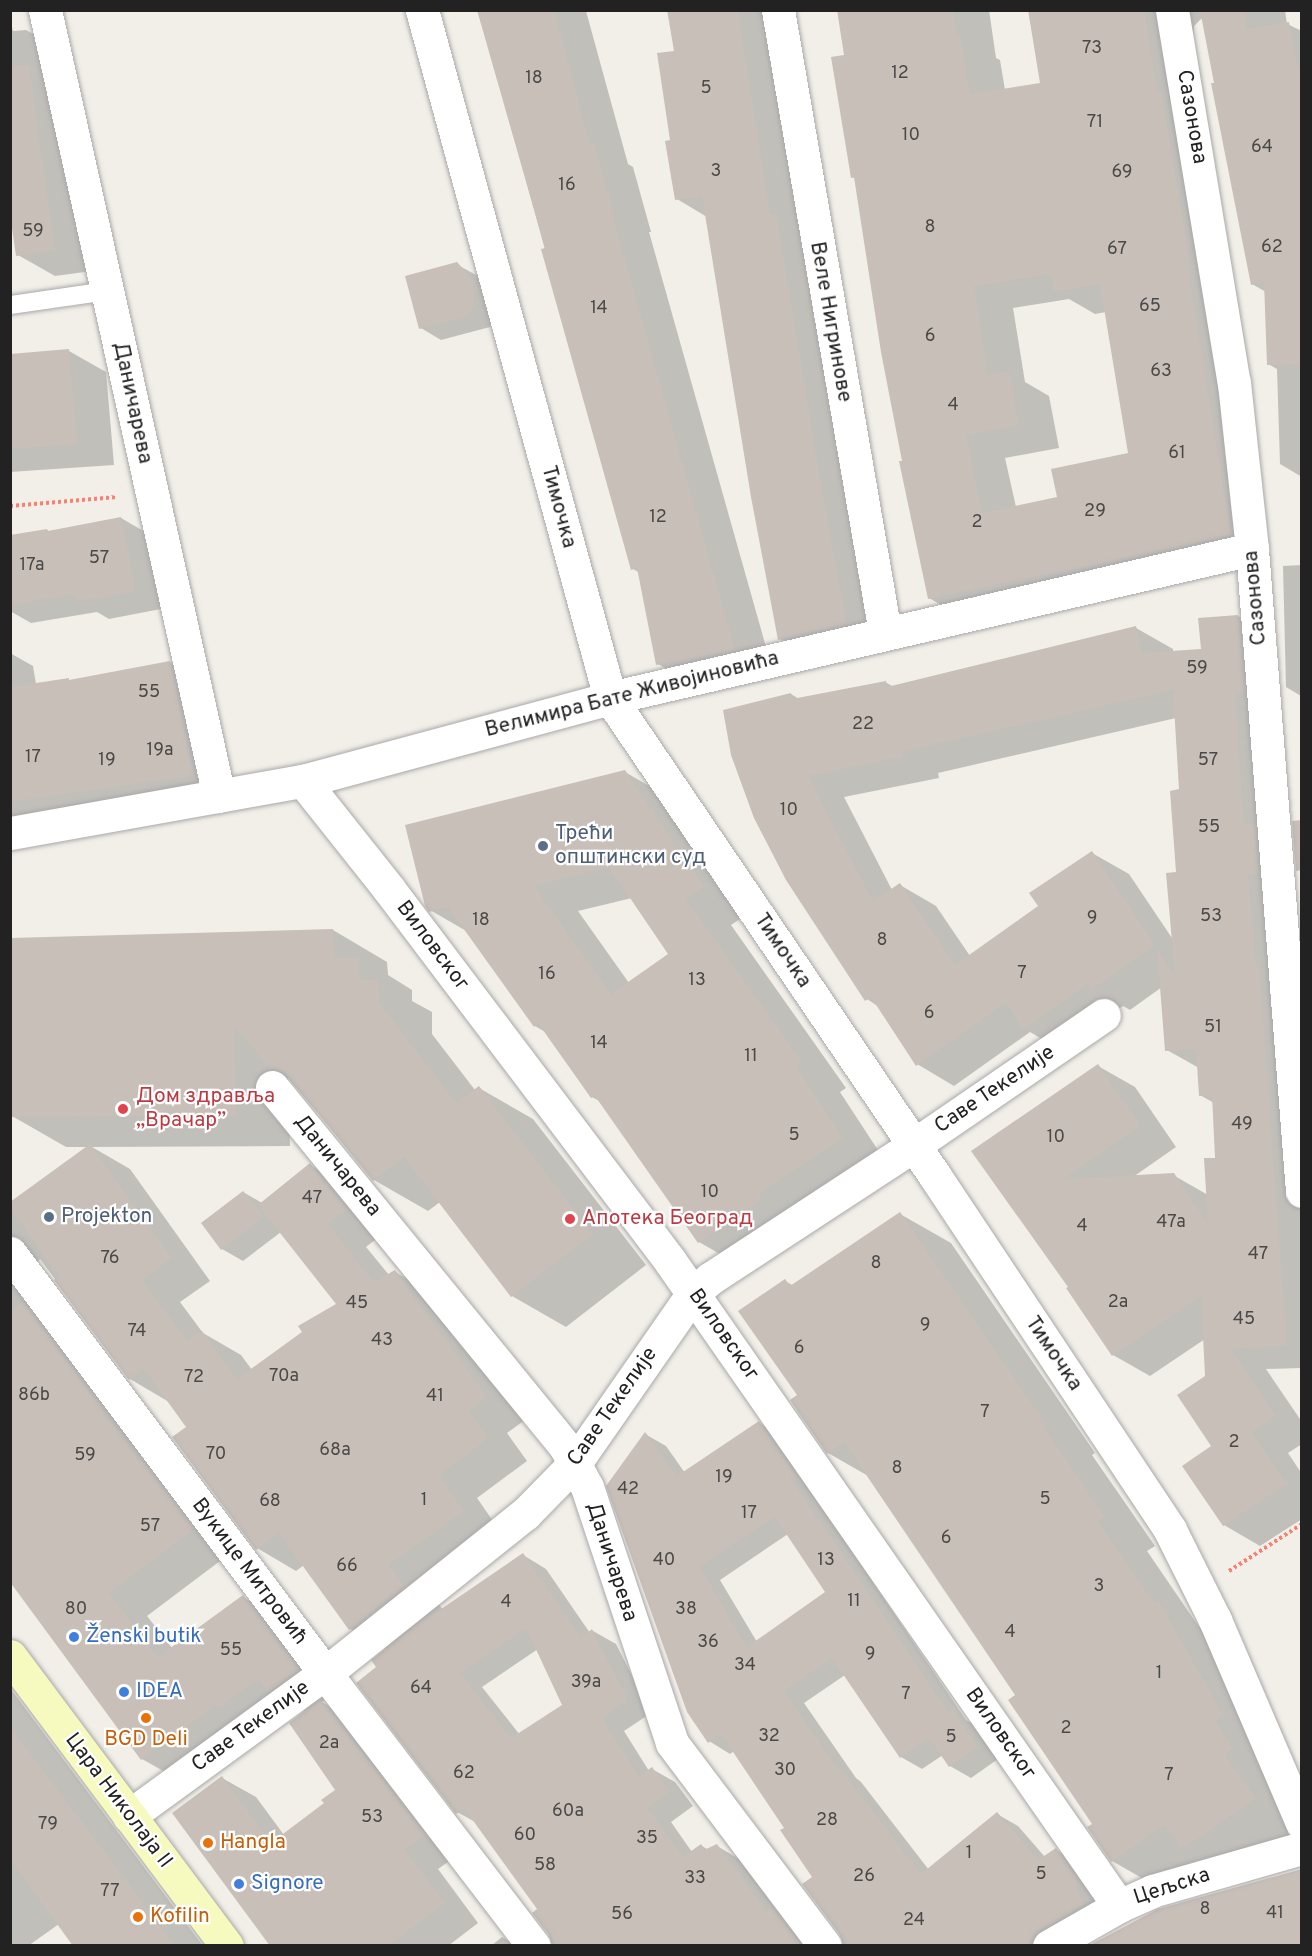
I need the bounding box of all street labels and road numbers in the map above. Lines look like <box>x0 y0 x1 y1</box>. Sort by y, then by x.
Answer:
street label: Сазонова <box>1170 68 1212 166</box>
street label: Веле Нигринове <box>803 240 857 404</box>
street label: Даничарева <box>107 340 157 466</box>
street label: Тимочка <box>535 463 581 551</box>
street label: Сазонова <box>1239 550 1273 646</box>
street label: Велимира Бате Живојиновића <box>483 646 781 744</box>
street label: Виловског <box>390 896 474 996</box>
street label: Тимочка <box>748 909 816 993</box>
street label: Саве Текелије <box>930 1040 1060 1140</box>
street label: Даничарева <box>288 1110 386 1222</box>
street label: Виловског <box>682 1284 764 1386</box>
street label: Тимочка <box>1019 1312 1087 1396</box>
street label: Саве Текелије <box>562 1342 664 1472</box>
street label: Вукице Митровић <box>186 1494 312 1650</box>
street label: Даничарева <box>580 1499 642 1625</box>
street label: Саве Текелије <box>187 1676 315 1778</box>
street label: Виловског <box>959 1683 1041 1785</box>
street label: Цара Николаја II <box>59 1728 177 1874</box>
street label: Цељска <box>1131 1863 1213 1911</box>

